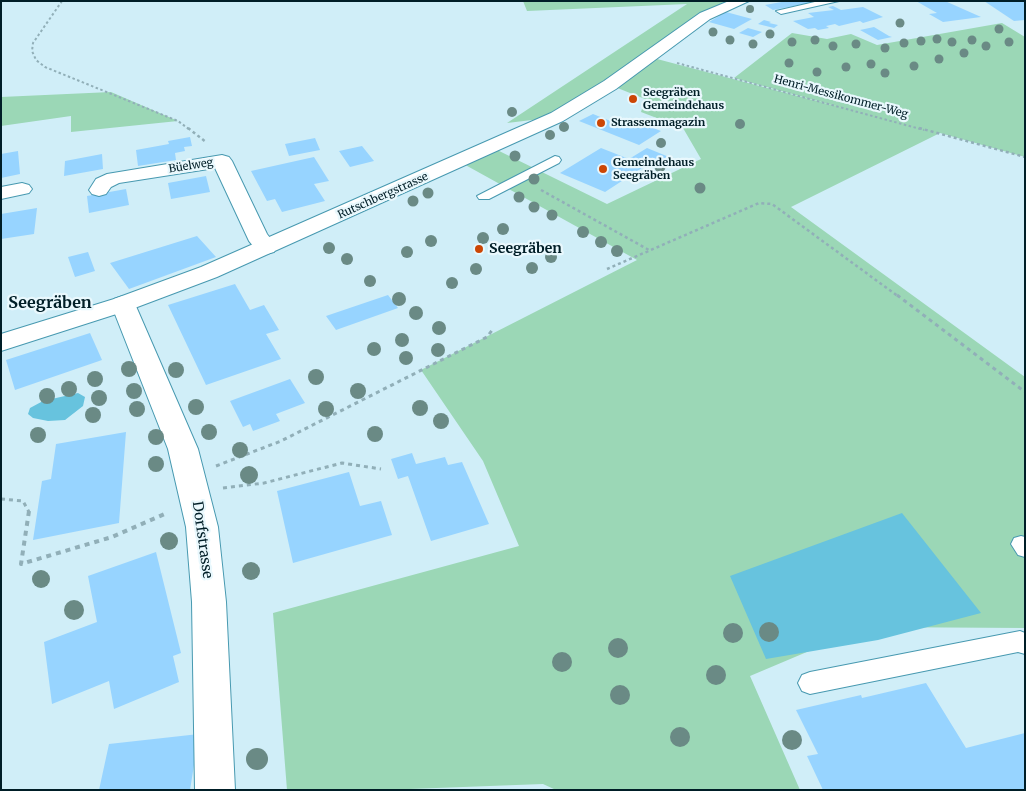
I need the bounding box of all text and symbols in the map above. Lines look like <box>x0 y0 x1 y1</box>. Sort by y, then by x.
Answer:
street label: Henri-Messikommer-Weg <box>772 73 910 121</box>
place label: Seegräben Gemeindehaus <box>643 86 724 112</box>
marker: Seegräben Gemeindehaus <box>627 93 639 105</box>
place label: Strassenmagazin <box>611 116 705 130</box>
marker: Strassenmagazin <box>595 117 607 129</box>
street label: Büelweg <box>168 156 214 176</box>
place label: Gemeindehaus Seegräben <box>613 156 694 182</box>
marker: Gemeindehaus Seegräben <box>597 163 609 175</box>
street label: Rutschbergstrasse <box>336 170 430 222</box>
place label: Seegräben <box>489 241 562 257</box>
marker: Seegräben <box>473 243 485 255</box>
district label: Seegräben <box>8 293 92 313</box>
street label: Dorfstrasse <box>188 500 216 580</box>

